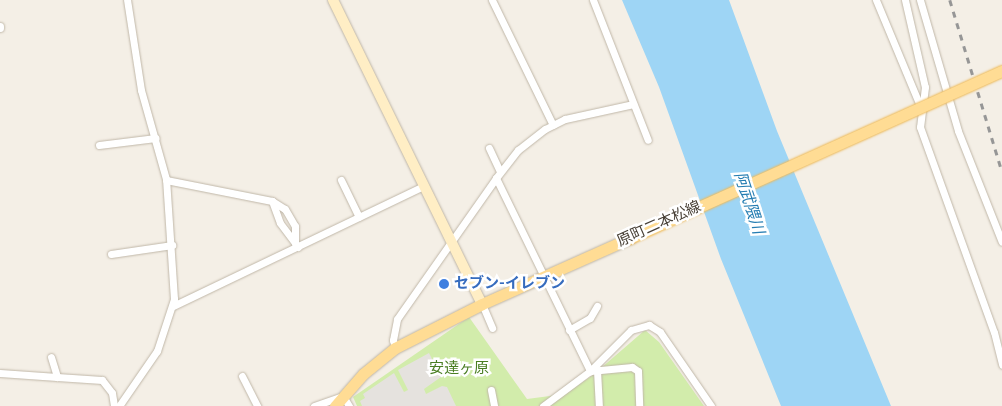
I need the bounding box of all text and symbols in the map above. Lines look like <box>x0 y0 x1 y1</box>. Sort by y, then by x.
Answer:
water label: 阿武隈川 <box>730 170 768 236</box>
street label: 原町二本松線 <box>614 197 704 251</box>
place label: セブン-イレブン <box>454 275 565 293</box>
marker: セブン-イレブン <box>438 278 450 290</box>
park label: 安達ヶ原 <box>429 360 489 378</box>

